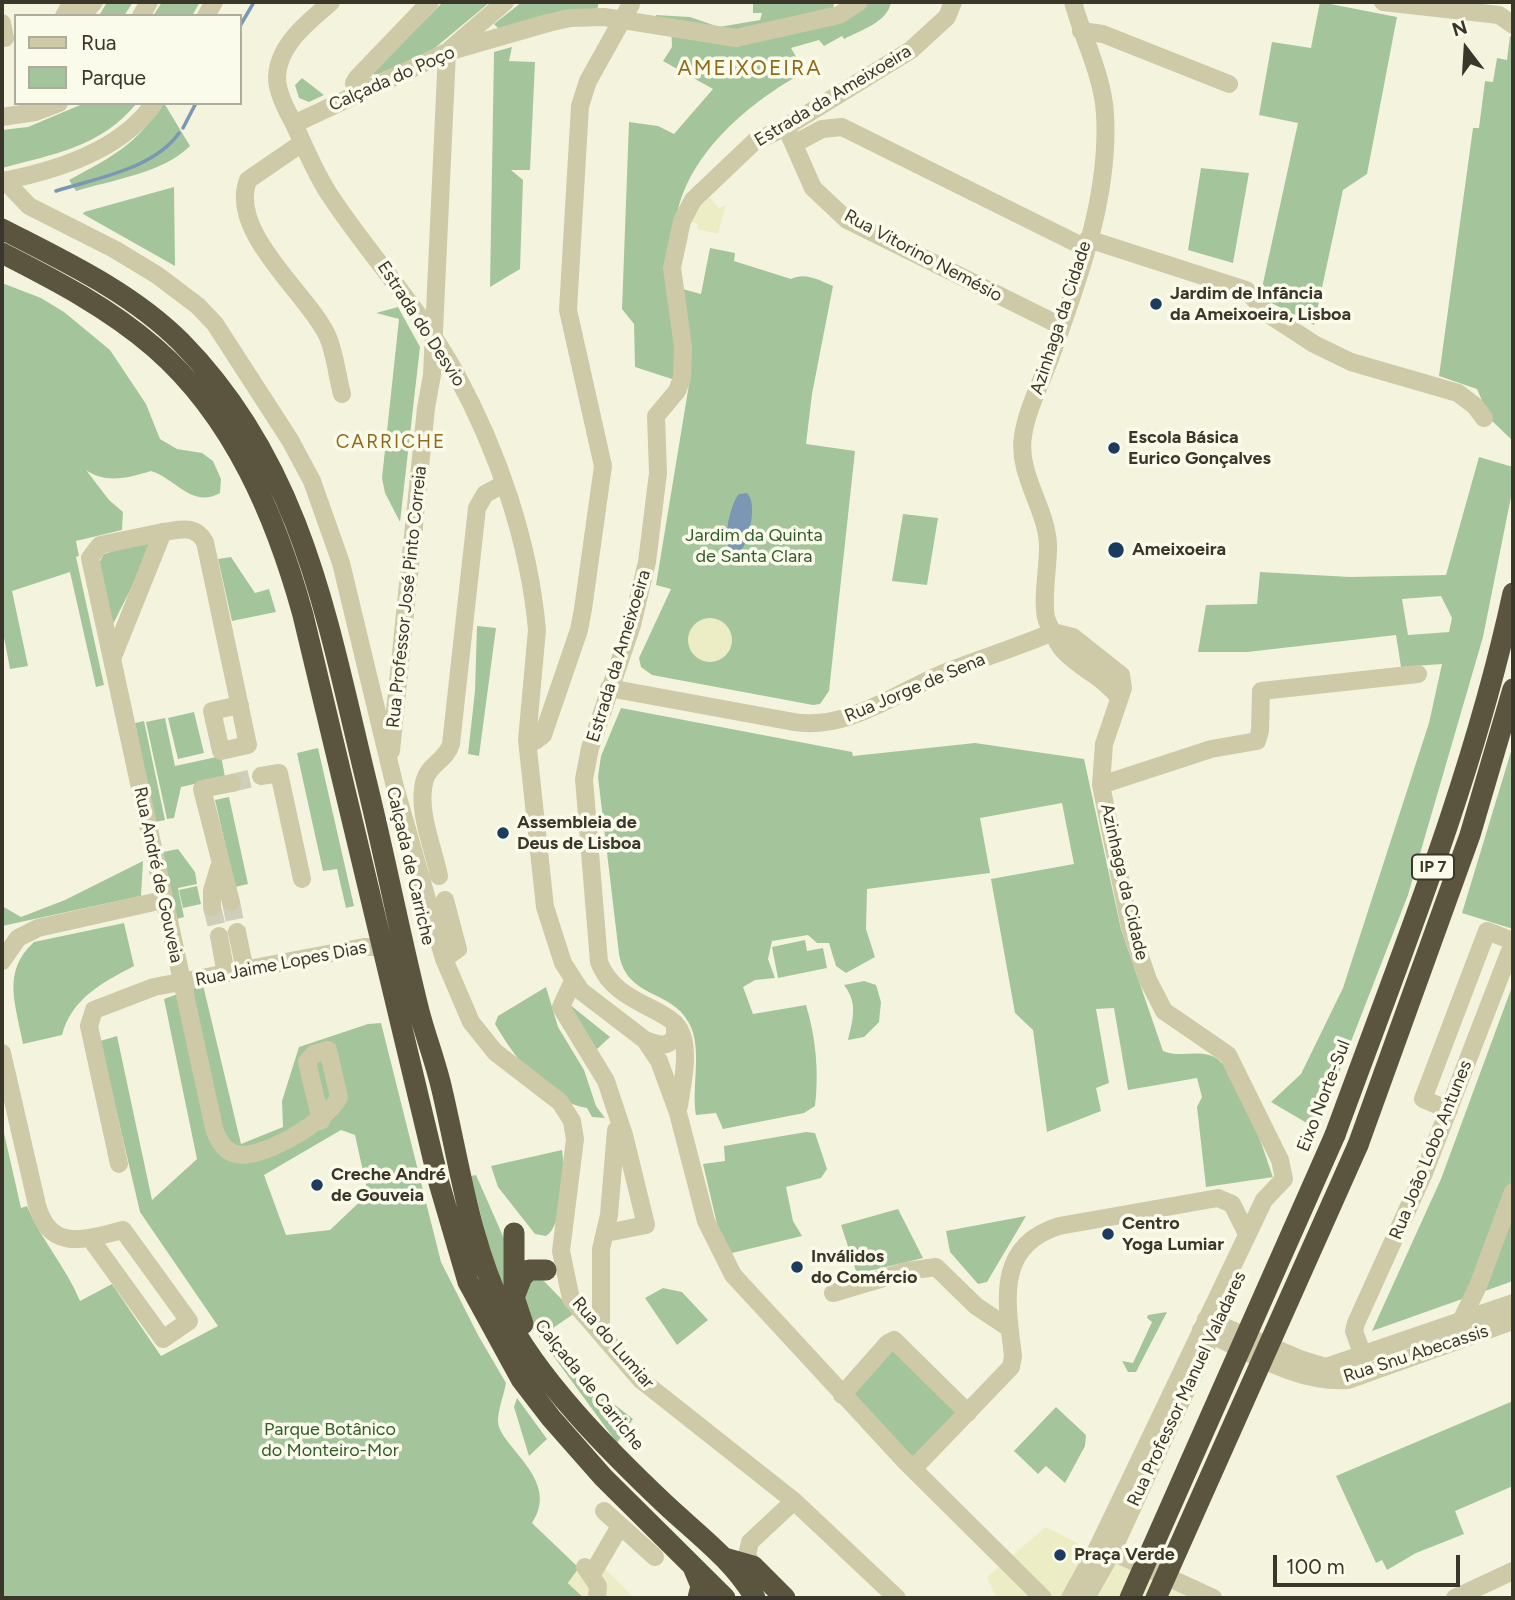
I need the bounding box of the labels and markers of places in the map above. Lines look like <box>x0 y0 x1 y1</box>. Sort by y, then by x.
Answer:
place label: Jardim de Infância da Ameixoeira, Lisboa <box>1170 283 1351 326</box>
marker: Jardim de Infância da Ameixoeira, Lisboa <box>1148 296 1164 312</box>
place label: Escola Básica Eurico Gonçalves <box>1128 427 1271 470</box>
marker: Escola Básica Eurico Gonçalves <box>1106 440 1122 456</box>
place label: Ameixoeira <box>1132 539 1226 561</box>
marker: Ameixoeira <box>1106 540 1126 560</box>
place label: Assembleia de Deus de Lisboa <box>517 812 641 854</box>
marker: Assembleia de Deus de Lisboa <box>495 825 511 841</box>
place label: Creche André de Gouveia <box>331 1164 446 1206</box>
marker: Creche André de Gouveia <box>309 1177 325 1193</box>
place label: Centro Yoga Lumiar <box>1122 1213 1224 1256</box>
marker: Centro Yoga Lumiar <box>1100 1226 1116 1242</box>
place label: Inválidos do Comércio <box>811 1246 918 1288</box>
marker: Inválidos do Comércio <box>789 1259 805 1275</box>
place label: Praça Verde <box>1074 1544 1175 1566</box>
marker: Praça Verde <box>1052 1547 1068 1563</box>

